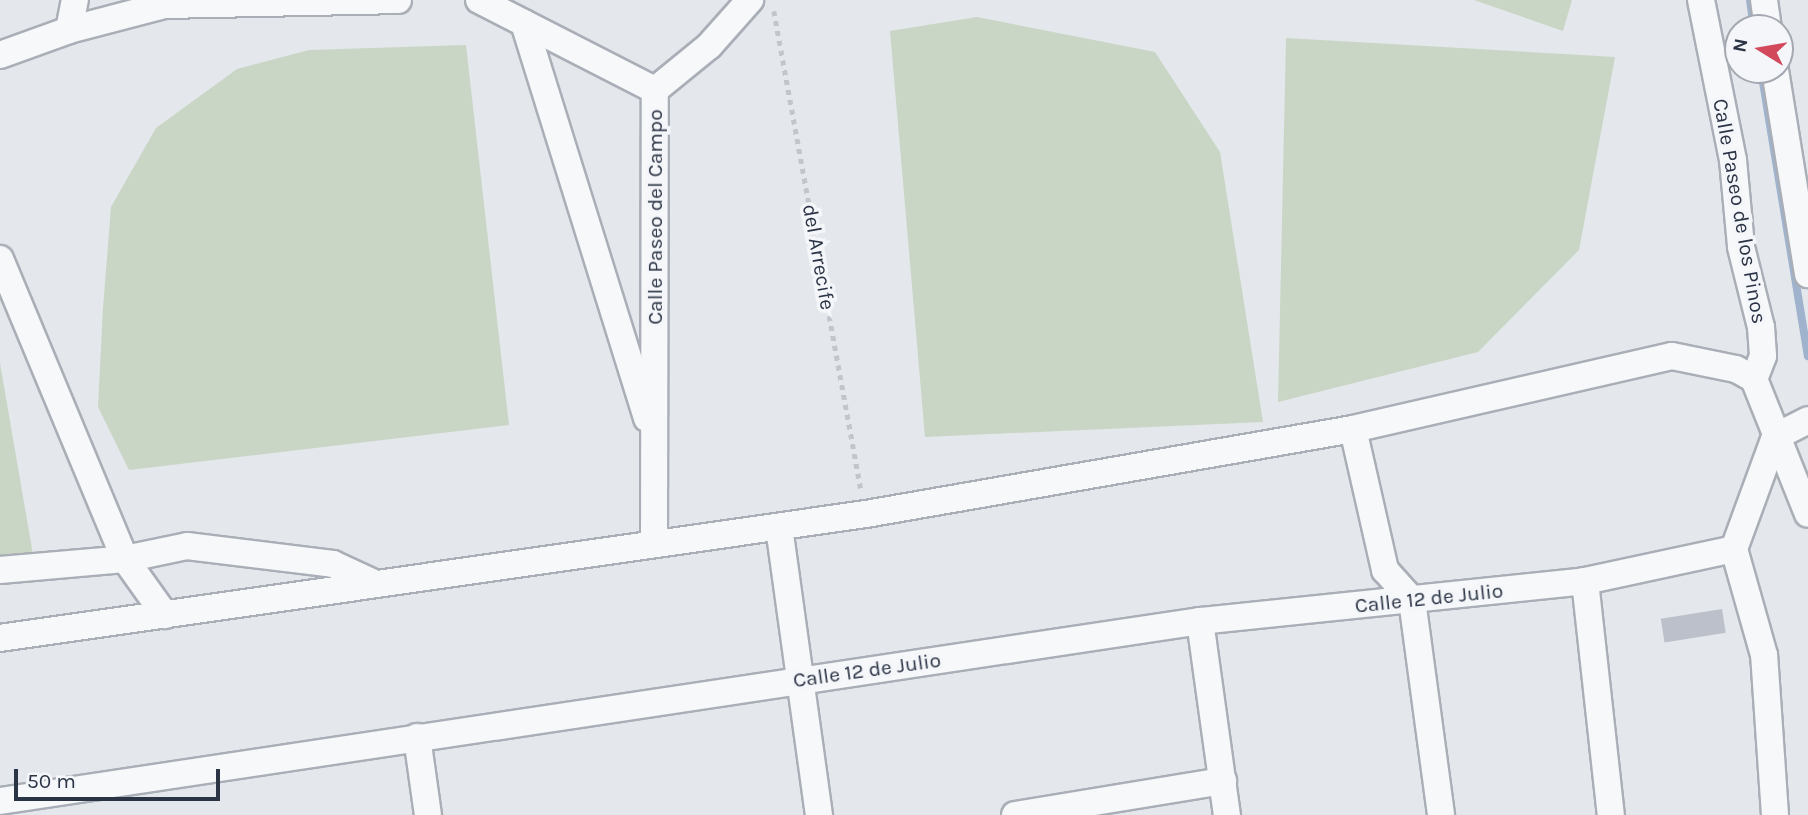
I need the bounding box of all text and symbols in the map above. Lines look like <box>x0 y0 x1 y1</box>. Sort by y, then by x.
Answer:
north arrow <box>1724 14 1794 84</box>
text: N <box>1728 37 1752 54</box>
street label: Calle Paseo de los Pinos <box>1708 96 1772 326</box>
street label: Calle Paseo del Campo <box>642 109 668 325</box>
street label: del Arrecife <box>797 202 841 312</box>
street label: Calle 12 de Julio <box>1354 578 1504 618</box>
street label: Calle 12 de Julio <box>791 647 943 693</box>
scale bar <box>18 756 224 800</box>
text: 50 m <box>27 769 76 793</box>

